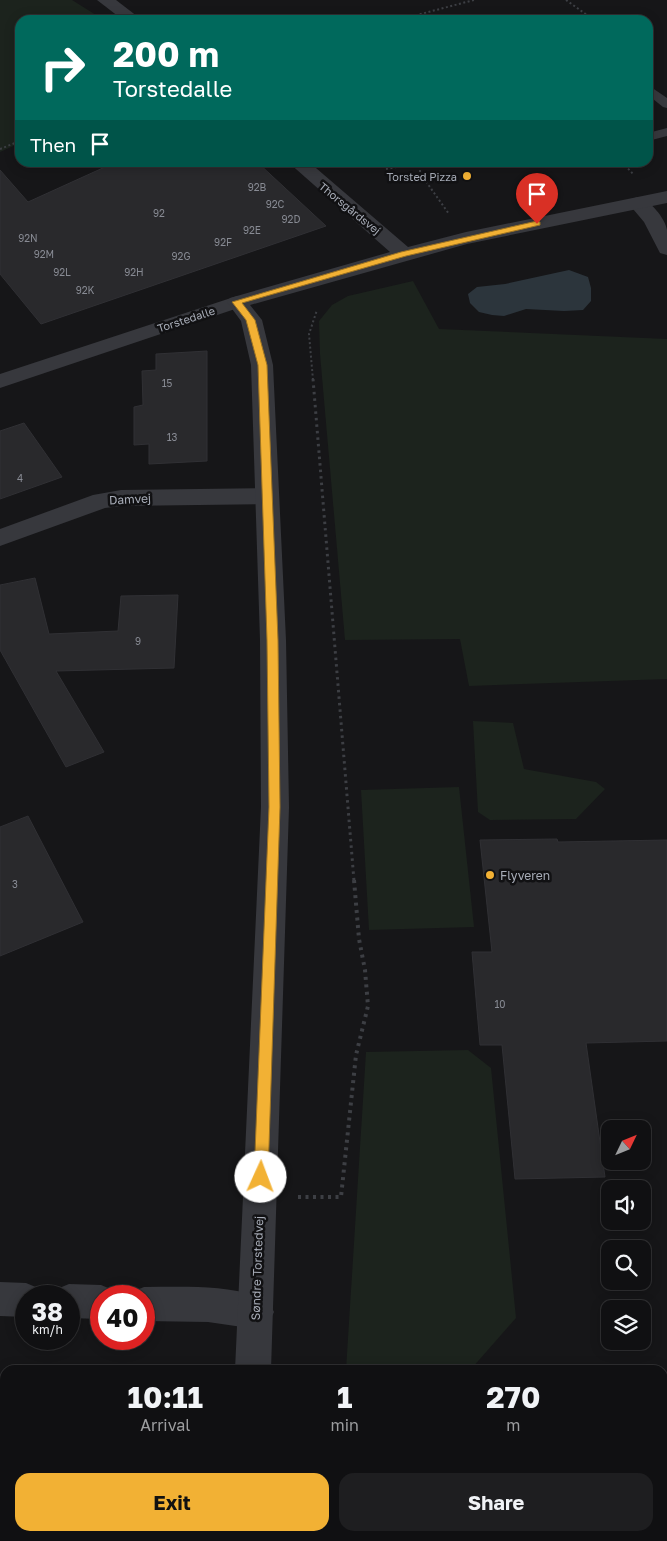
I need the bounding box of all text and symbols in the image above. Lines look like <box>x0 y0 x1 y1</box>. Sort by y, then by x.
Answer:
text: 200 m <box>113 33 219 75</box>
icon: right <box>30 35 95 100</box>
text: Torstedalle <box>113 75 232 102</box>
icon: arrive <box>86 130 114 158</box>
text: Then <box>30 133 76 156</box>
place label: Torsted Pizza <box>386 170 457 183</box>
marker: Torsted Pizza <box>461 170 473 182</box>
pin <box>516 173 558 224</box>
street label: Thorsgårdsvej <box>317 179 383 237</box>
icon: arrive <box>523 180 551 208</box>
house number: 92B <box>248 181 267 193</box>
house number: 92C <box>266 198 285 210</box>
house number: 92 <box>153 207 165 219</box>
house number: 92D <box>282 213 300 225</box>
house number: 92E <box>243 224 261 236</box>
house number: 92N <box>18 232 38 244</box>
house number: 92F <box>214 236 232 248</box>
house number: 92M <box>34 248 54 260</box>
house number: 92G <box>172 250 190 262</box>
house number: 92L <box>53 266 71 278</box>
house number: 92H <box>124 266 144 278</box>
house number: 92K <box>76 284 94 296</box>
street label: Torstedalle <box>156 304 216 334</box>
house number: 15 <box>162 377 173 389</box>
house number: 13 <box>167 431 177 443</box>
house number: 4 <box>17 472 23 484</box>
street label: Damvej <box>109 490 151 508</box>
house number: 9 <box>135 635 141 647</box>
place label: Flyveren <box>500 868 550 883</box>
marker: Flyveren <box>484 869 496 881</box>
house number: 3 <box>12 878 18 890</box>
house number: 10 <box>494 998 506 1010</box>
north arrow <box>601 1120 651 1170</box>
map controls <box>601 1120 651 1350</box>
position arrow <box>234 1150 286 1202</box>
button: sound <box>601 1180 651 1230</box>
street label: Søndre Torstedvej <box>248 1215 266 1321</box>
button: search <box>601 1240 651 1290</box>
speed limit sign: 40 <box>90 1285 155 1350</box>
text: 38 <box>32 1296 63 1327</box>
button: layers <box>601 1300 651 1350</box>
text: km/h <box>32 1322 63 1337</box>
text: 10:11 <box>128 1379 203 1415</box>
text: 1 <box>337 1379 352 1415</box>
text: 270 <box>486 1379 540 1415</box>
text: Arrival <box>140 1415 190 1435</box>
text: min <box>330 1415 359 1435</box>
text: m <box>506 1415 520 1435</box>
button: Exit <box>15 1473 329 1531</box>
button: Share <box>339 1473 653 1531</box>

